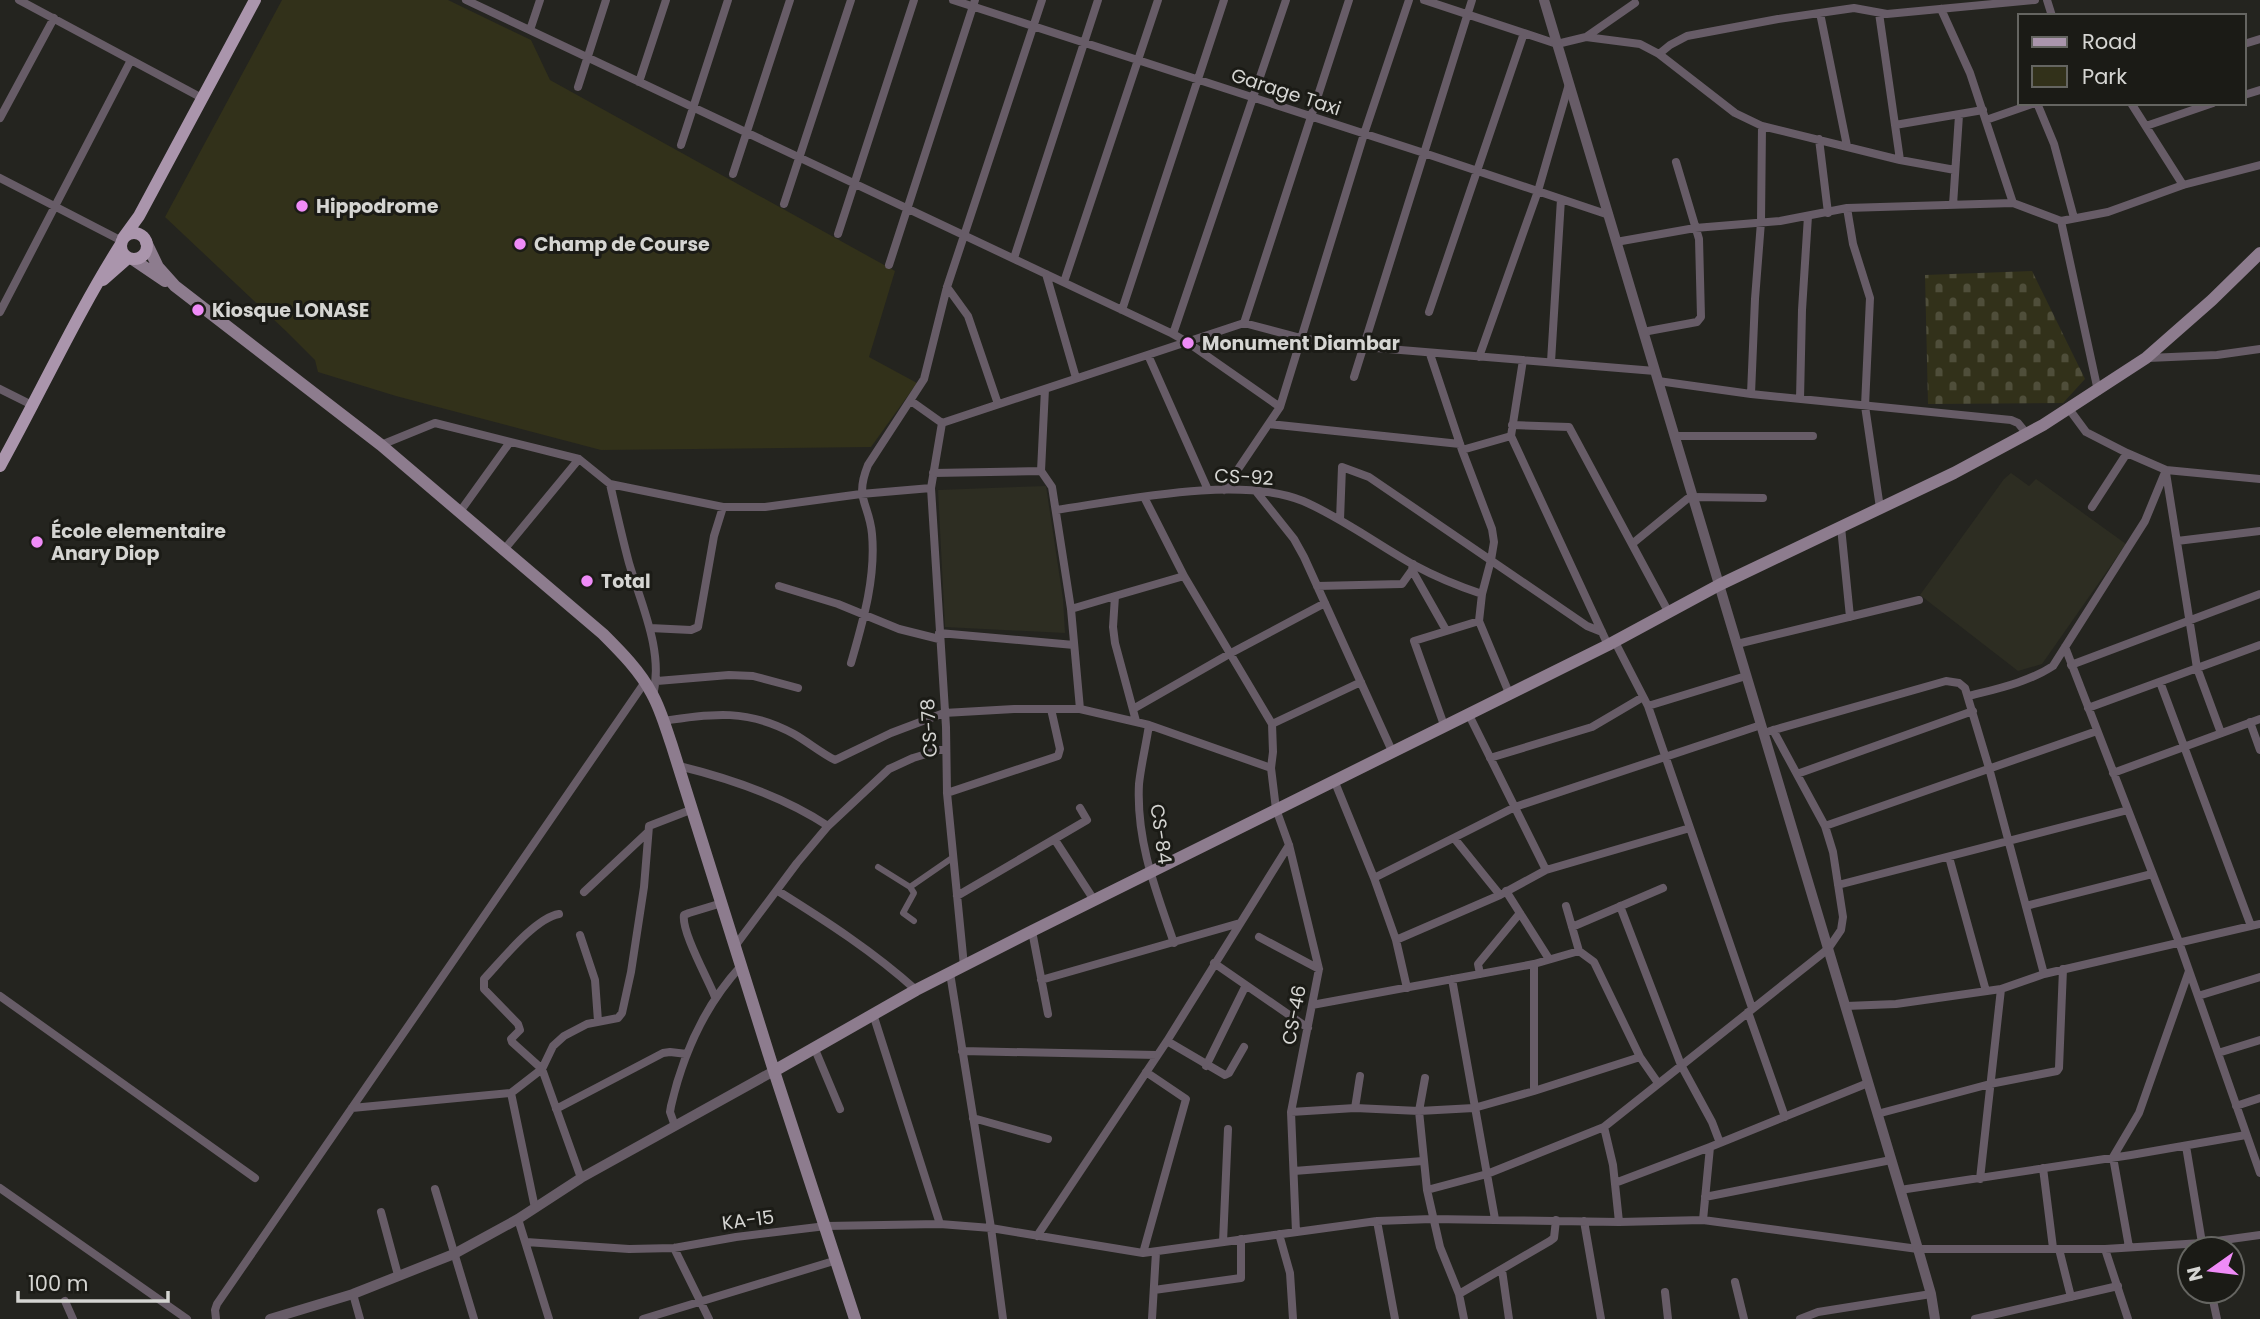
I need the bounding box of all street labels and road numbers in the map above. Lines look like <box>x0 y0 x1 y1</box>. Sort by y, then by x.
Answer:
street label: Garage Taxi <box>1228 62 1344 122</box>
street label: CS-92 <box>1214 462 1274 492</box>
street label: CS-78 <box>914 698 944 758</box>
street label: CS-84 <box>1143 802 1179 866</box>
street label: CS-46 <box>1275 983 1313 1047</box>
street label: KA-15 <box>720 1203 776 1237</box>

